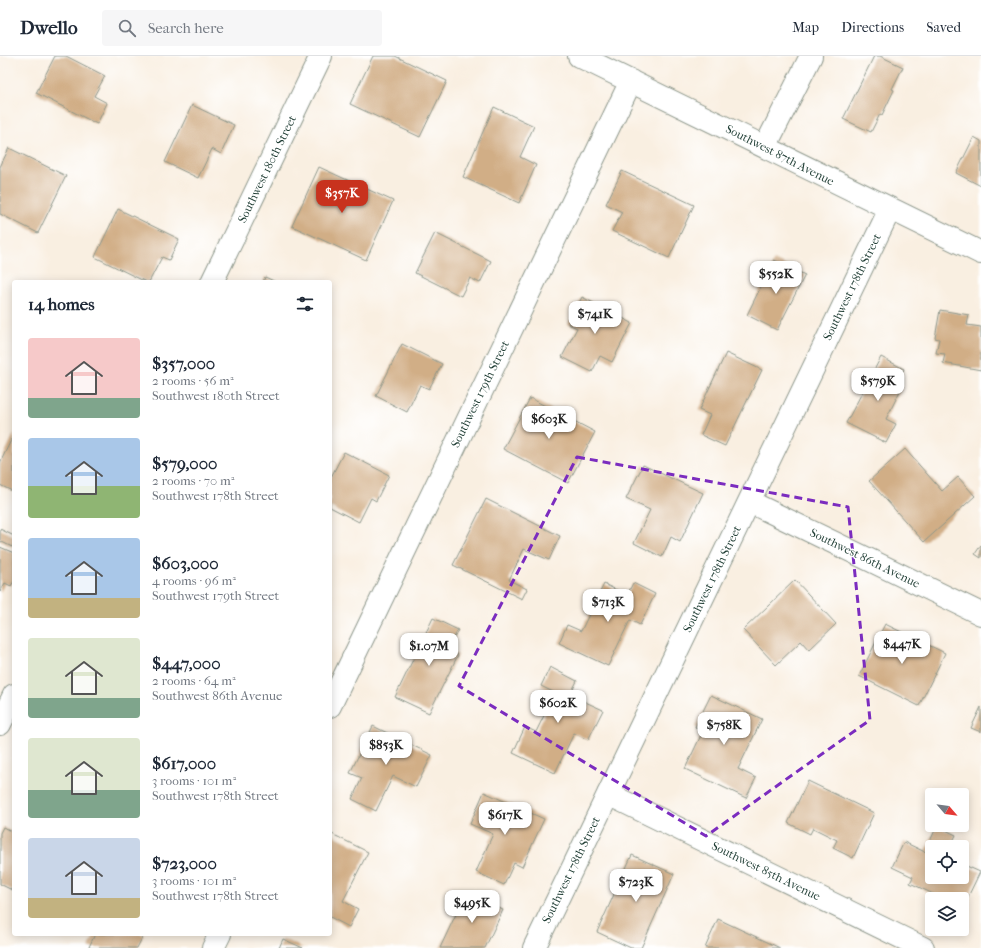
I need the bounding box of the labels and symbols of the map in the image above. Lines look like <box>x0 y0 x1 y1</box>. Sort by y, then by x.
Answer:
street label: Southwest 180th Street <box>235 112 299 225</box>
street label: Southwest 87th Avenue <box>723 122 837 188</box>
pin: $357K <box>314 180 370 214</box>
street label: Southwest 178th Street <box>820 231 884 343</box>
pin: $552K <box>748 261 804 295</box>
pin: $741K <box>567 301 623 335</box>
street label: Southwest 179th Street <box>448 338 512 450</box>
pin: $579K <box>850 368 906 402</box>
pin: $603K <box>521 406 577 440</box>
street label: Southwest 178th Street <box>680 523 744 635</box>
street label: Southwest 86th Avenue <box>808 525 922 591</box>
pin: $713K <box>580 589 636 623</box>
pin: $447K <box>874 631 930 665</box>
pin: $1.07M <box>396 633 462 667</box>
pin: $602K <box>530 690 586 724</box>
pin: $758K <box>696 712 752 746</box>
pin: $853K <box>358 732 414 766</box>
north arrow <box>925 788 969 832</box>
pin: $617K <box>477 802 533 836</box>
street label: Southwest 178th Street <box>539 814 603 926</box>
street label: Southwest 85th Avenue <box>709 839 823 903</box>
pin: $723K <box>608 869 664 903</box>
pin: $495K <box>444 890 500 924</box>

